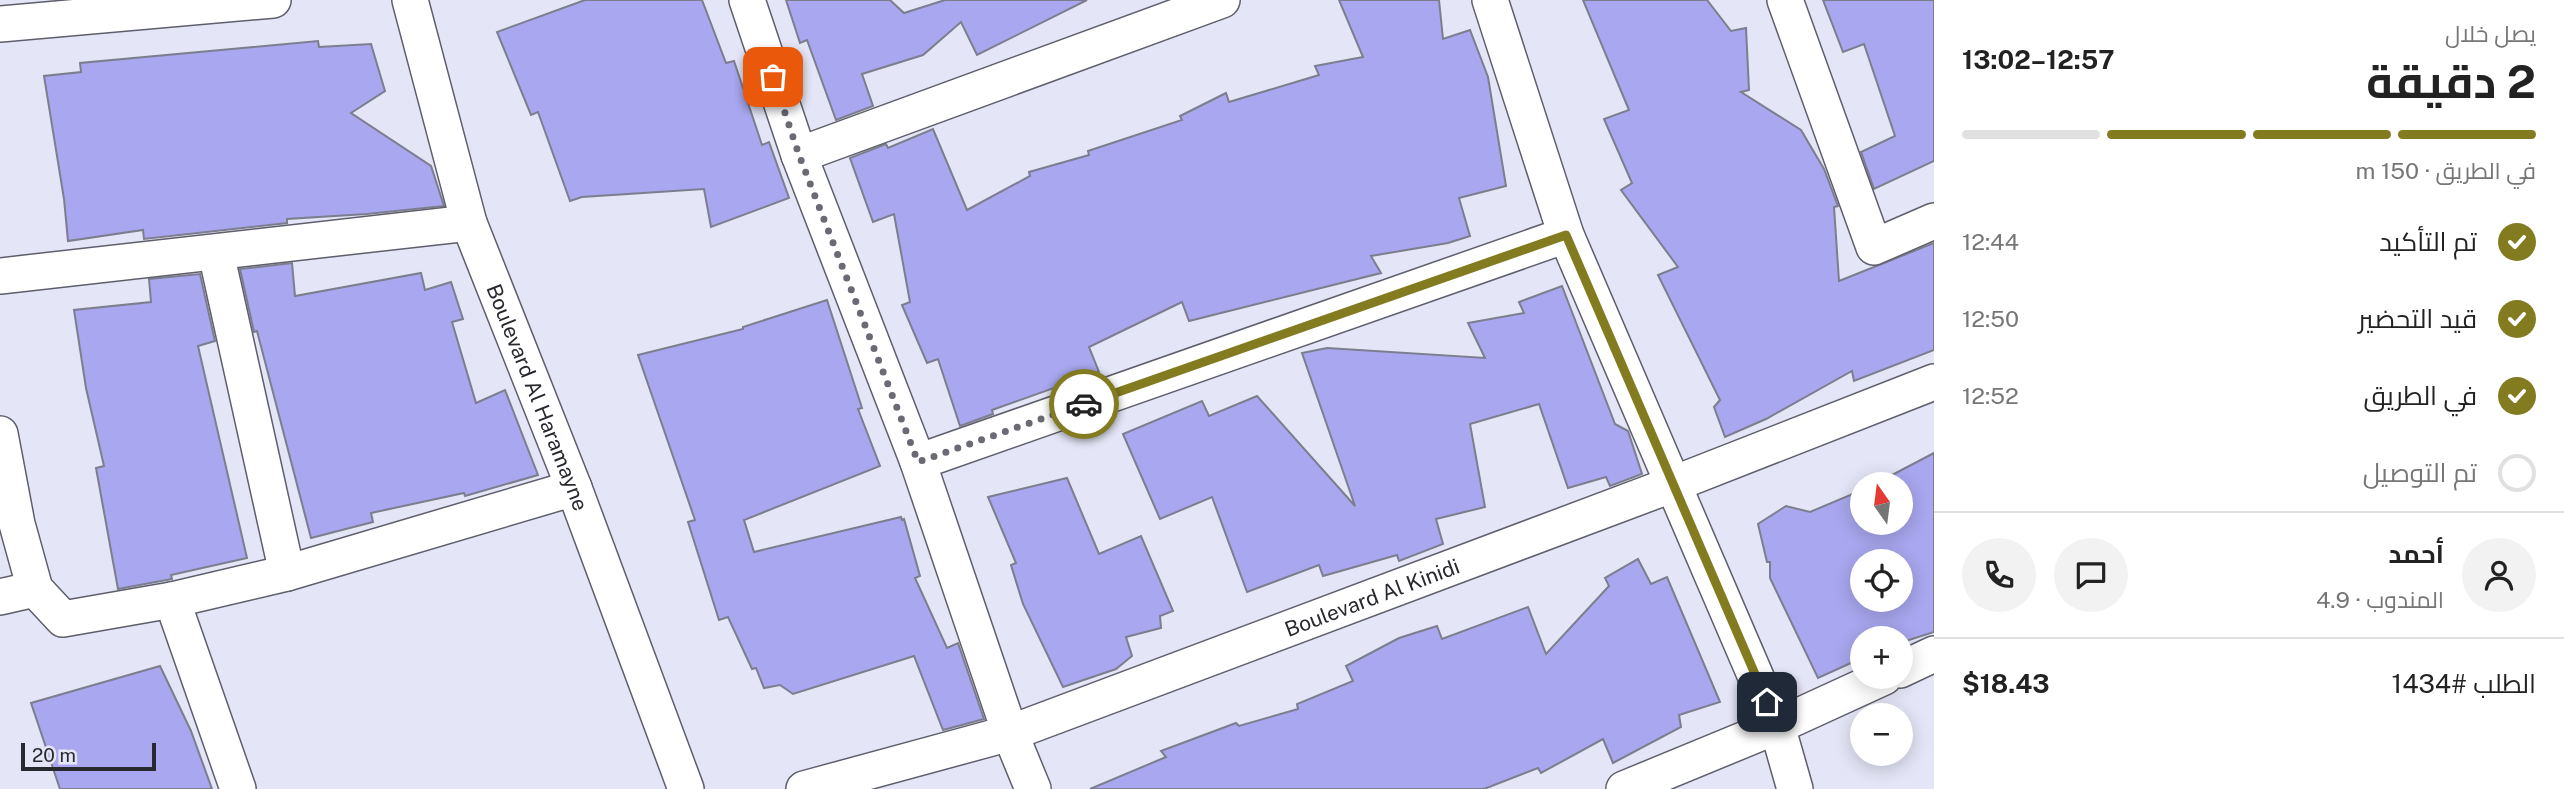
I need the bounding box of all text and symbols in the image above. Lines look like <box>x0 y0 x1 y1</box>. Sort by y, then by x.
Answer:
text: يصل خلال <box>2445 20 2536 47</box>
text: 12:57–13:02 <box>1962 44 2115 75</box>
pin <box>743 47 803 107</box>
text: 2 دقيقة <box>2366 54 2536 108</box>
icon: bag <box>754 58 792 96</box>
text: في الطريق · 150 m <box>2356 157 2536 184</box>
icon: check <box>2498 223 2536 261</box>
text: تم التأكيد <box>2379 226 2477 257</box>
text: 12:44 <box>1962 228 2019 255</box>
street label: Boulevard Al Haramayne <box>482 280 594 514</box>
icon: check <box>2498 300 2536 338</box>
text: قيد التحضير <box>2358 303 2477 334</box>
text: 12:50 <box>1962 305 2019 332</box>
courier <box>1049 369 1119 439</box>
icon: check <box>2498 377 2536 415</box>
text: في الطريق <box>2363 380 2477 411</box>
text: 12:52 <box>1962 382 2019 409</box>
icon: car <box>1065 385 1103 423</box>
text: تم التوصيل <box>2363 457 2477 488</box>
north arrow <box>1850 472 1913 536</box>
map controls <box>1850 472 1913 766</box>
button: phone <box>1962 538 2036 612</box>
button: chat <box>2054 538 2128 612</box>
text: أحمد <box>2388 538 2444 569</box>
button: person <box>2462 538 2536 612</box>
button: locate <box>1850 549 1913 612</box>
street label: Boulevard Al Kinidi <box>1281 553 1463 641</box>
text: المندوب · 4.9 <box>2316 586 2444 613</box>
button: + <box>1850 626 1913 689</box>
text: $18.43 <box>1962 668 2050 699</box>
text: الطلب #1434 <box>2392 668 2536 699</box>
pin <box>1737 672 1797 732</box>
icon: home <box>1748 683 1786 721</box>
button: − <box>1850 703 1913 766</box>
scale bar <box>21 740 156 772</box>
text: 20 m <box>32 744 76 766</box>

